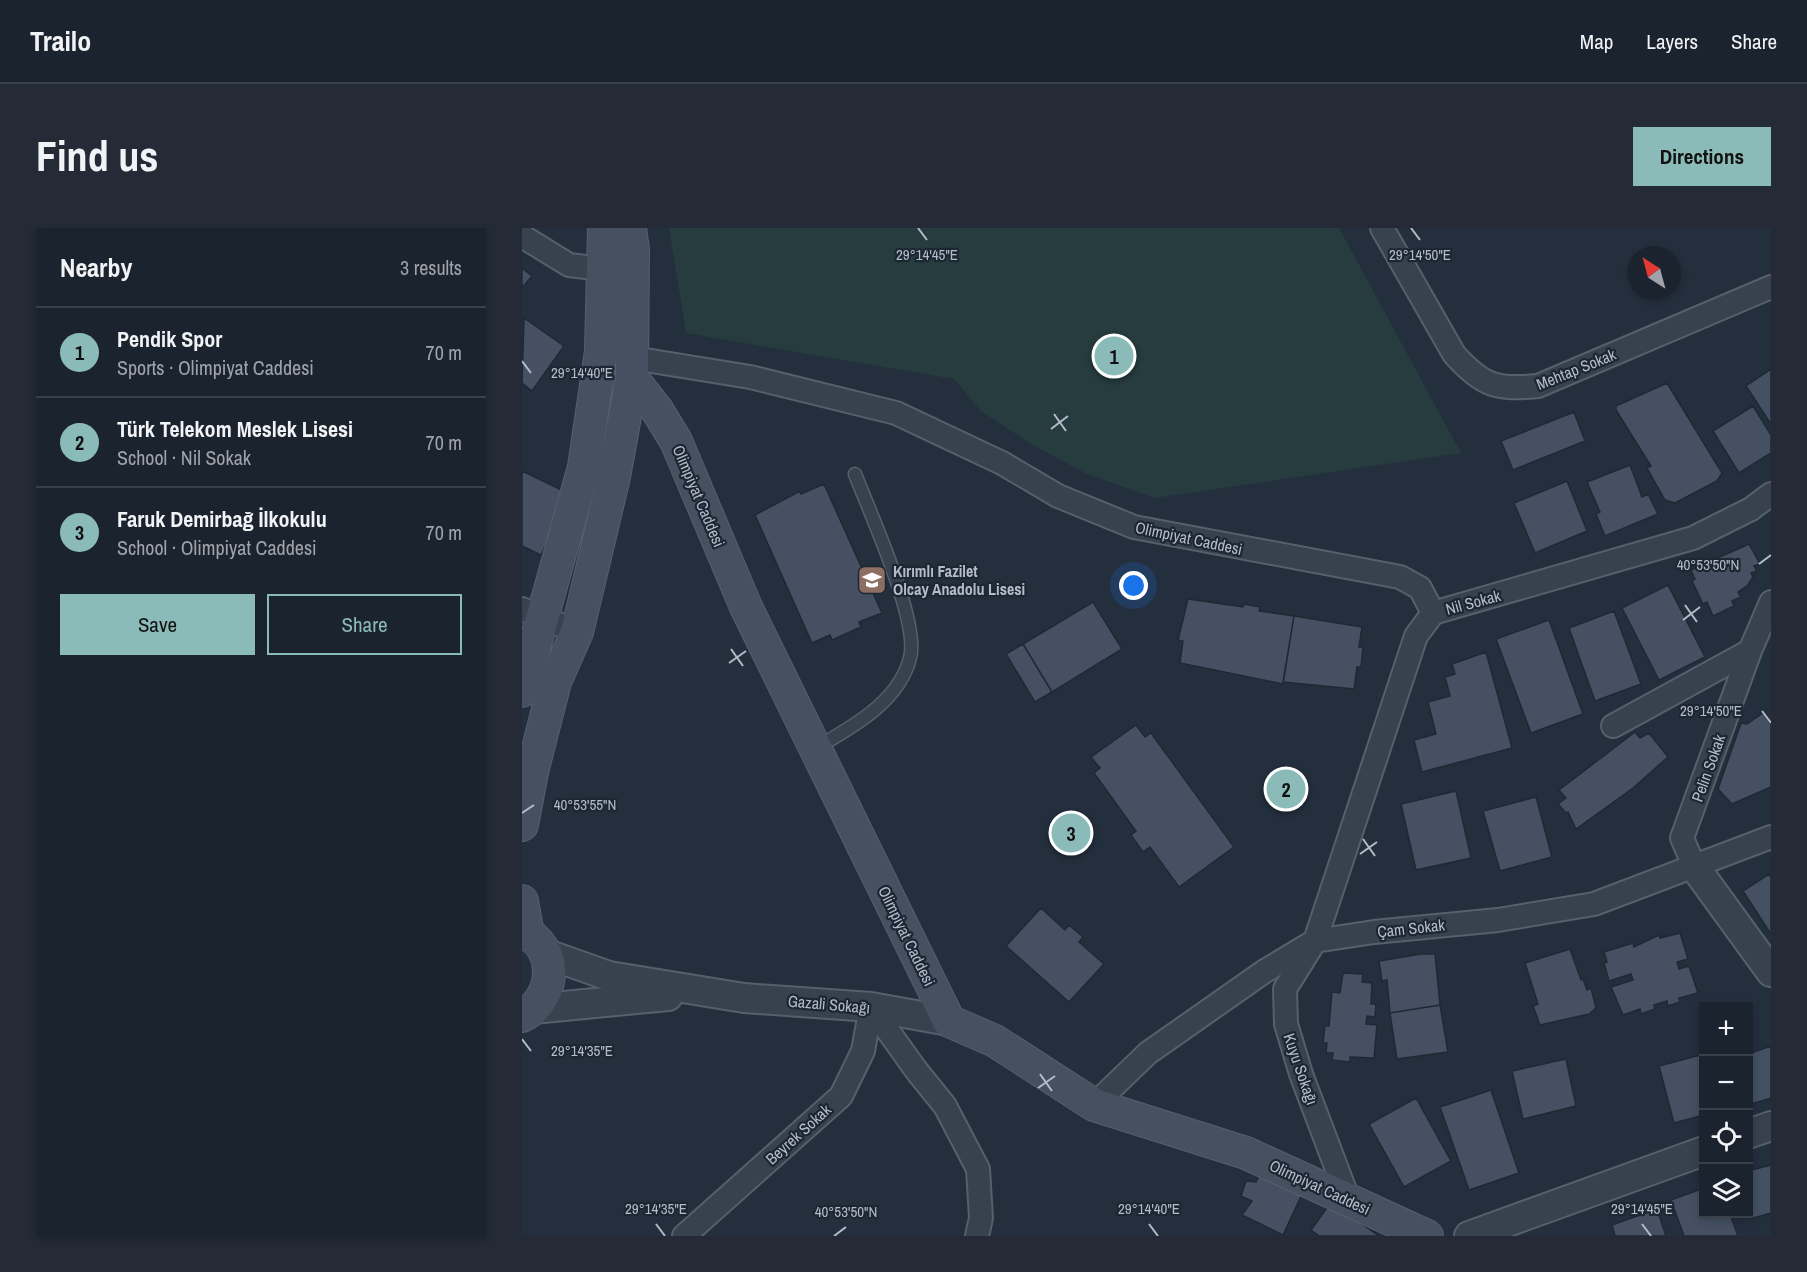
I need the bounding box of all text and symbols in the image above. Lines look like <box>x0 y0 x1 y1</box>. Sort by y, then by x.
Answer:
text: Trailo <box>30 22 91 60</box>
text: Map <box>1580 27 1613 56</box>
text: Layers <box>1646 27 1698 56</box>
text: Share <box>1731 27 1777 56</box>
button: Directions <box>1633 127 1771 186</box>
text: Find us <box>36 128 158 184</box>
text: 29°14'45"E <box>896 244 958 265</box>
text: 29°14'50"E <box>1389 244 1451 265</box>
north arrow <box>1627 246 1681 300</box>
text: Nearby <box>60 250 132 285</box>
text: 3 results <box>400 254 462 281</box>
text: Pendik Spor <box>117 324 222 354</box>
pin: 1 <box>1094 334 1134 378</box>
text: 1 <box>75 339 84 366</box>
text: 70 m <box>426 339 462 366</box>
street label: Mehtap Sokak <box>1533 343 1619 395</box>
text: Sports · Olimpiyat Caddesi <box>117 354 314 381</box>
text: 29°14'40"E <box>551 362 613 383</box>
text: Türk Telekom Meslek Lisesi <box>117 414 353 444</box>
text: 2 <box>75 429 84 456</box>
text: 70 m <box>426 429 462 456</box>
street label: Olimpiyat Caddesi <box>668 442 730 550</box>
text: School · Nil Sokak <box>117 444 251 471</box>
text: Faruk Demirbağ İlkokulu <box>117 504 327 534</box>
street label: Olimpiyat Caddesi <box>1134 516 1244 560</box>
text: 3 <box>75 519 84 546</box>
text: 70 m <box>426 519 462 546</box>
text: School · Olimpiyat Caddesi <box>117 534 317 561</box>
text: 40°53'50"N <box>1677 554 1739 575</box>
place label: Kırımlı Fazilet Olcay Anadolu Lisesi <box>893 560 1025 600</box>
school or university icon: Kırımlı Fazilet Olcay Anadolu Lisesi <box>856 564 888 596</box>
your location <box>1119 571 1148 600</box>
street label: Nil Sokak <box>1443 584 1503 620</box>
button: Save <box>60 594 255 655</box>
button: Share <box>267 594 462 655</box>
text: 29°14'50"E <box>1680 700 1742 721</box>
street label: Pelin Sokak <box>1686 731 1730 805</box>
pin: 2 <box>1266 766 1305 812</box>
text: 40°53'55"N <box>554 794 616 815</box>
pin: 3 <box>1052 810 1090 856</box>
street label: Olimpiyat Caddesi <box>873 882 941 990</box>
street label: Çam Sokak <box>1376 913 1446 942</box>
street label: Gazali Sokağı <box>787 989 871 1019</box>
map controls <box>1699 1002 1753 1218</box>
button: + <box>1699 1002 1753 1056</box>
street label: Kuyu Sokağı <box>1278 1030 1324 1108</box>
text: 29°14'35"E <box>551 1040 613 1061</box>
button: − <box>1699 1056 1753 1110</box>
street label: Beyrek Sokak <box>761 1098 836 1169</box>
button: locate <box>1699 1110 1753 1164</box>
street label: Olimpiyat Caddesi <box>1266 1154 1374 1220</box>
button: layers <box>1699 1164 1753 1218</box>
text: 29°14'35"E <box>625 1198 687 1219</box>
text: 29°14'40"E <box>1118 1198 1180 1219</box>
text: 29°14'45"E <box>1611 1198 1673 1219</box>
text: 40°53'50"N <box>815 1201 877 1222</box>

